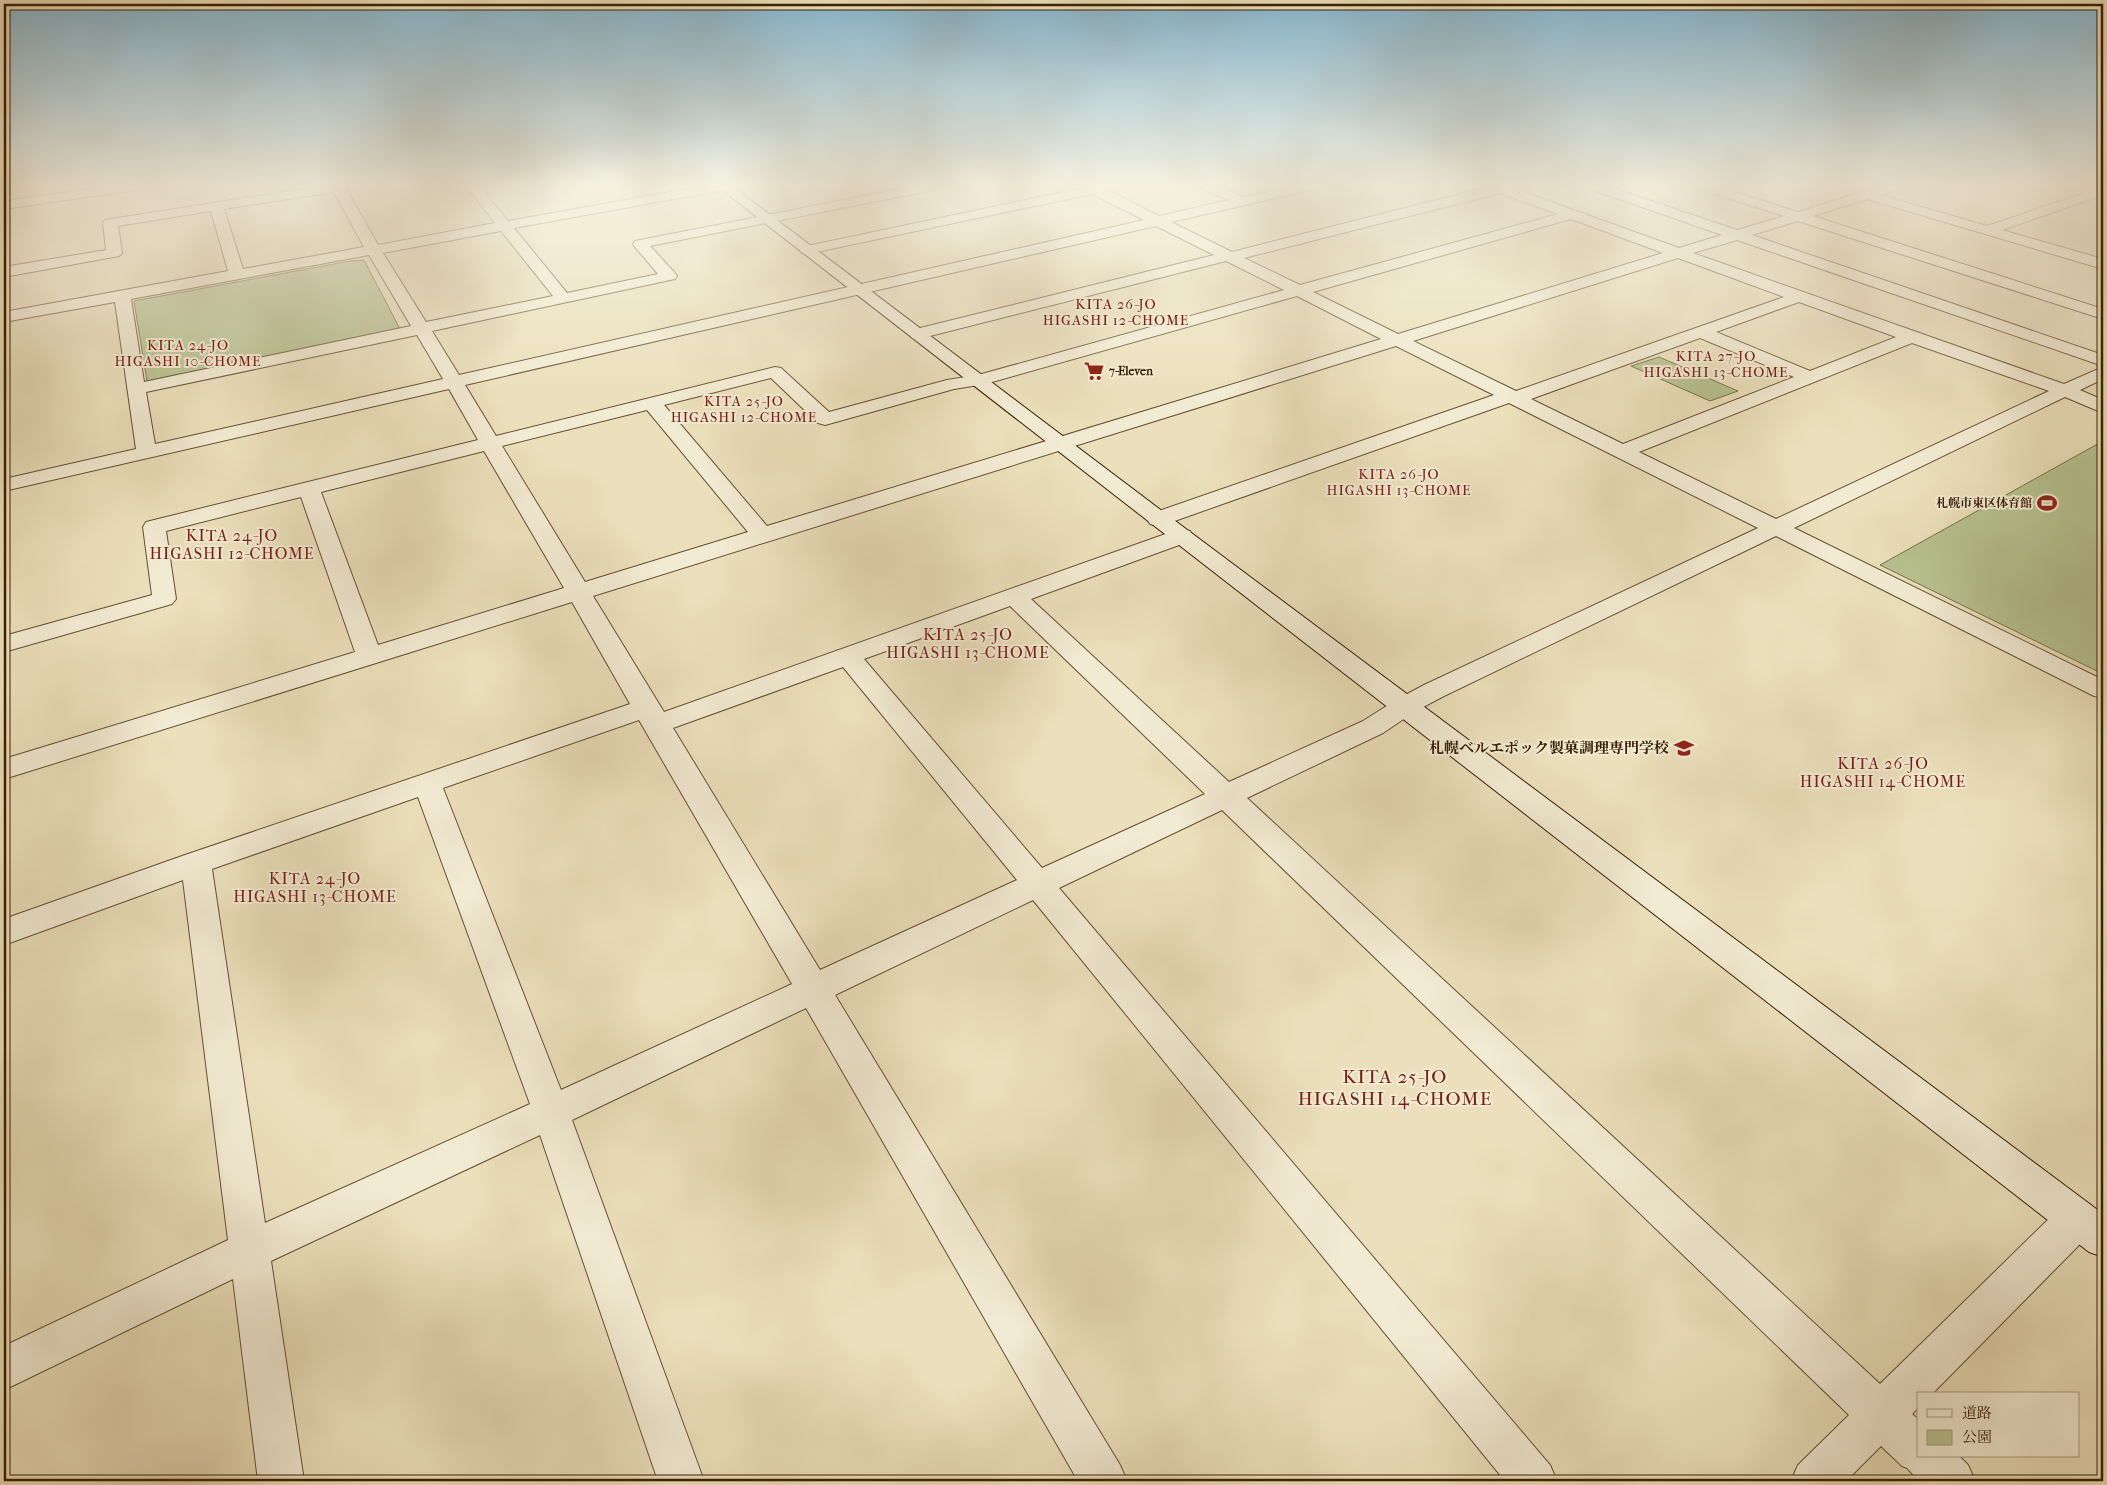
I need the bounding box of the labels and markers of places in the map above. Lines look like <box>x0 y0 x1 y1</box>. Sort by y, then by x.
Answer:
supermarket icon: 7-Eleven <box>1083 360 1105 382</box>
place label: 7-Eleven <box>1108 364 1154 378</box>
sports icon: 札幌市東区体育館 <box>2036 492 2058 514</box>
place label: 札幌市東区体育館 <box>1936 496 2032 510</box>
school or university icon: 札幌ベルエポック製菓調理専門学校 <box>1673 737 1695 759</box>
place label: 札幌ベルエポック製菓調理専門学校 <box>1429 739 1669 757</box>

